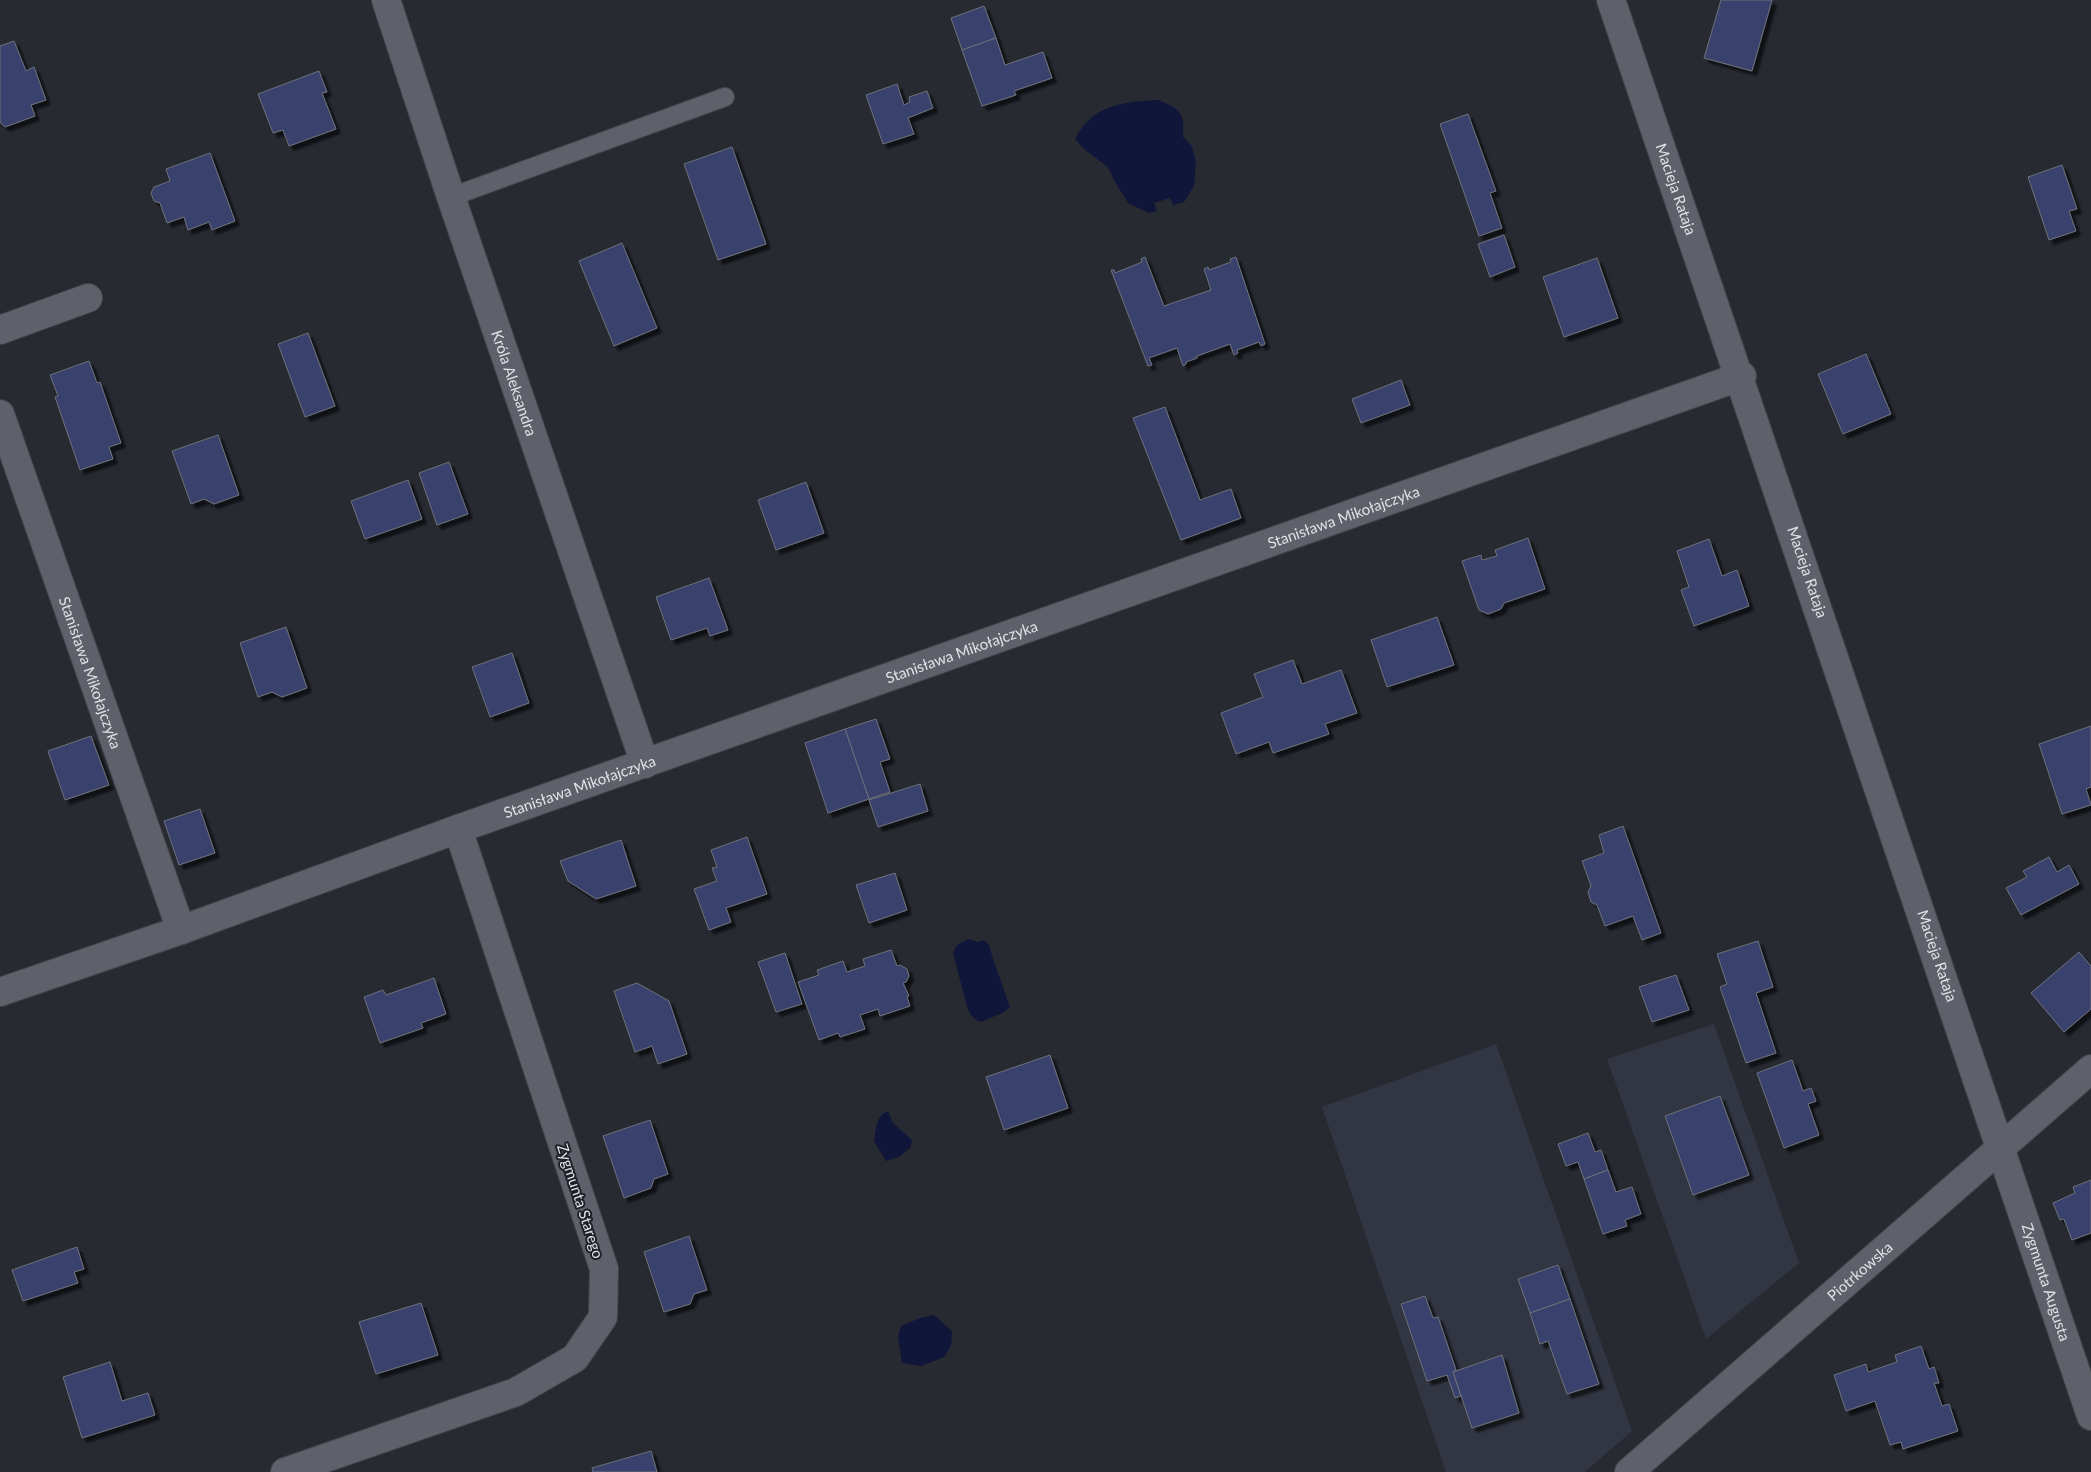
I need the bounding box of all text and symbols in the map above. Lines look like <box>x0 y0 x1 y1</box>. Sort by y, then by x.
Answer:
street label: Macieja Rataja <box>1652 141 1701 237</box>
street label: Króla Aleksandra <box>488 328 541 438</box>
street label: Stanisława Mikołajczyka <box>1265 482 1422 552</box>
street label: Macieja Rataja <box>1784 524 1832 620</box>
street label: Stanisława Mikołajczyka <box>56 594 126 751</box>
street label: Stanisława Mikołajczyka <box>883 616 1040 686</box>
street label: Stanisława Mikołajczyka <box>501 751 658 821</box>
street label: Macieja Rataja <box>1914 908 1962 1004</box>
street label: Zygmunta Starego <box>554 1141 608 1261</box>
street label: Zygmunta Augusta <box>2019 1221 2075 1343</box>
street label: Piotrkowska <box>1823 1238 1896 1304</box>

